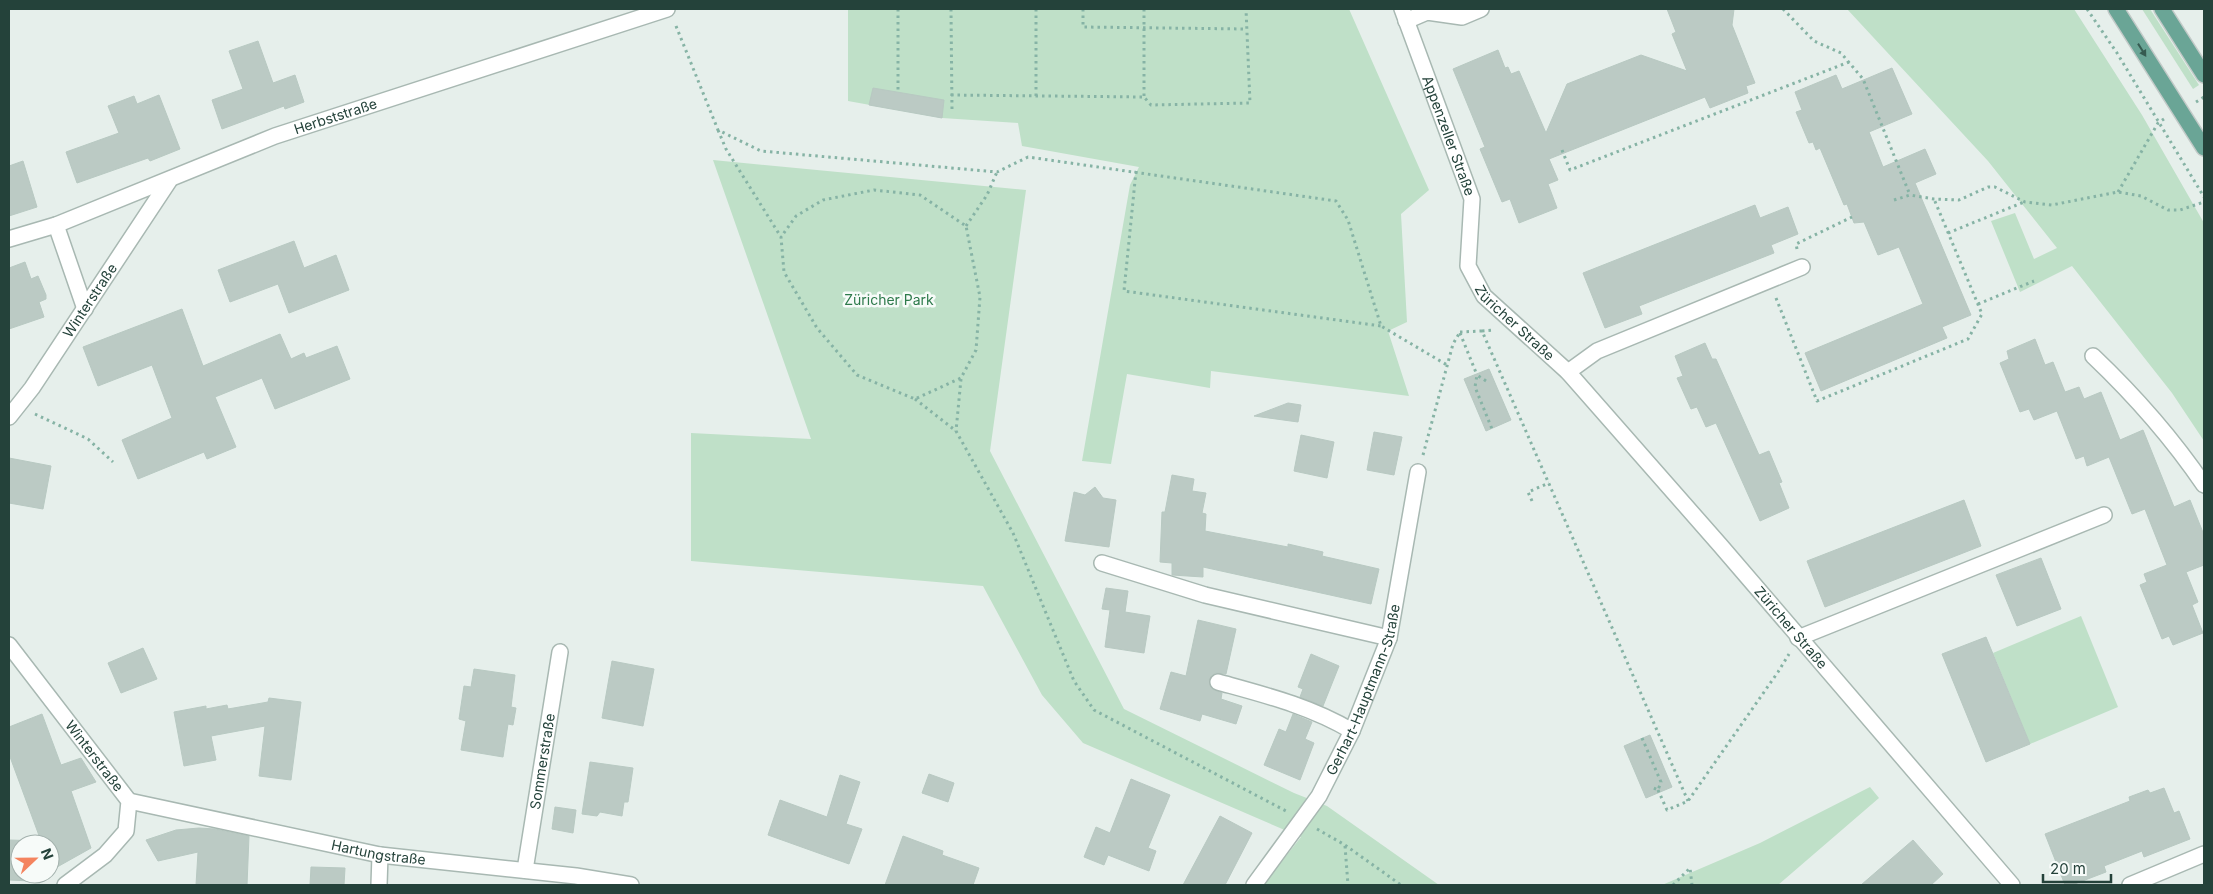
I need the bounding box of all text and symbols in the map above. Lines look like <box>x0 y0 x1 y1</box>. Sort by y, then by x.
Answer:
one-way arrow <box>2138 43 2147 57</box>
street label: Appenzeller Straße <box>1419 73 1479 198</box>
street label: Herbststraße <box>292 95 379 137</box>
street label: Winterstraße <box>59 260 120 340</box>
street label: Züricher Straße <box>1472 282 1558 364</box>
park label: Züricher Park <box>844 291 934 308</box>
street label: Züricher Straße <box>1751 583 1831 672</box>
street label: Gerhart-Hauptmann-Straße <box>1322 603 1403 778</box>
street label: Sommerstraße <box>526 712 558 811</box>
street label: Winterstraße <box>62 717 128 795</box>
north arrow <box>10 834 60 884</box>
street label: Hartungstraße <box>330 836 427 868</box>
text: N <box>38 846 57 862</box>
scale bar <box>2043 852 2110 884</box>
text: 20 m <box>2050 859 2086 878</box>

